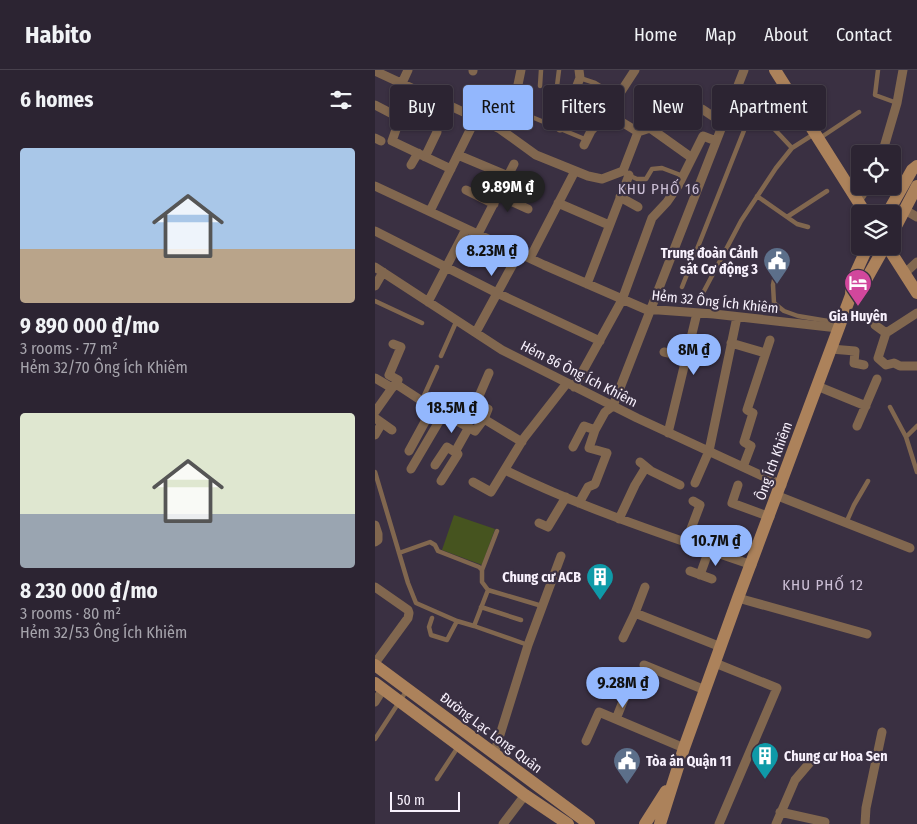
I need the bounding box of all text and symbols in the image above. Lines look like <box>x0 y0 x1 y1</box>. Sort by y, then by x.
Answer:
text: Habito <box>25 21 91 49</box>
text: Home <box>634 24 677 46</box>
text: Map <box>705 24 736 46</box>
text: About <box>764 24 808 46</box>
text: Contact <box>836 24 892 46</box>
chip: Buy <box>390 85 453 130</box>
chip: Rent <box>463 85 533 130</box>
chip: Filters <box>543 85 624 130</box>
chip: New <box>634 85 702 130</box>
chip: Apartment <box>712 85 826 130</box>
icon: filters <box>327 86 355 114</box>
text: 6 homes <box>20 87 93 113</box>
map controls <box>851 145 901 255</box>
button: locate <box>851 145 901 195</box>
pin: 9.89M ₫ <box>462 170 554 213</box>
text: 9.89M ₫ <box>482 177 534 196</box>
district label: KHU PHỐ 16 <box>618 178 700 198</box>
icon: home <box>143 181 233 271</box>
button: layers <box>851 205 901 255</box>
pin: 8.23M ₫ <box>446 234 538 277</box>
text: 8.23M ₫ <box>467 241 517 260</box>
place label: Trung đoàn Cảnh sát Cơ động 3 <box>661 245 758 278</box>
public building icon: Trung đoàn Cảnh sát Cơ động 3 <box>762 246 792 285</box>
hotel icon: Gia Huyên <box>843 268 873 307</box>
street label: Hẻm 32 Ông Ích Khiêm <box>651 286 779 317</box>
place label: Gia Huyên <box>829 308 887 325</box>
text: 9 890 000 ₫/mo <box>20 313 160 339</box>
pin: 8M ₫ <box>664 334 724 376</box>
street label: Hẻm 86 Ông Ích Khiêm <box>518 336 641 411</box>
text: 3 rooms · 77 m² <box>20 339 118 358</box>
text: 8M ₫ <box>678 340 710 359</box>
text: Hẻm 32/70 Ông Ích Khiêm <box>20 358 188 377</box>
pin: 18.5M ₫ <box>406 392 498 434</box>
text: 18.5M ₫ <box>427 398 477 417</box>
street label: Ông Ích Khiêm <box>751 419 796 503</box>
icon: home <box>143 446 233 536</box>
pin: 10.7M ₫ <box>670 524 762 567</box>
text: 10.7M ₫ <box>691 531 741 550</box>
building icon: Chung cư ACB <box>585 562 615 601</box>
place label: Chung cư ACB <box>502 569 581 586</box>
district label: KHU PHỐ 12 <box>782 574 864 594</box>
text: 8 230 000 ₫/mo <box>20 578 158 604</box>
text: 3 rooms · 80 m² <box>20 604 121 623</box>
text: Hẻm 32/53 Ông Ích Khiêm <box>20 623 187 642</box>
pin: 9.28M ₫ <box>577 666 669 709</box>
text: 9.28M ₫ <box>597 673 649 692</box>
street label: Đường Lạc Long Quân <box>436 689 546 777</box>
building icon: Chung cư Hoa Sen <box>750 741 780 780</box>
public building icon: Tòa án Quận 11 <box>612 746 642 785</box>
place label: Chung cư Hoa Sen <box>784 748 888 765</box>
place label: Tòa án Quận 11 <box>646 753 731 770</box>
scale bar <box>390 789 460 812</box>
text: 50 m <box>397 792 425 809</box>

